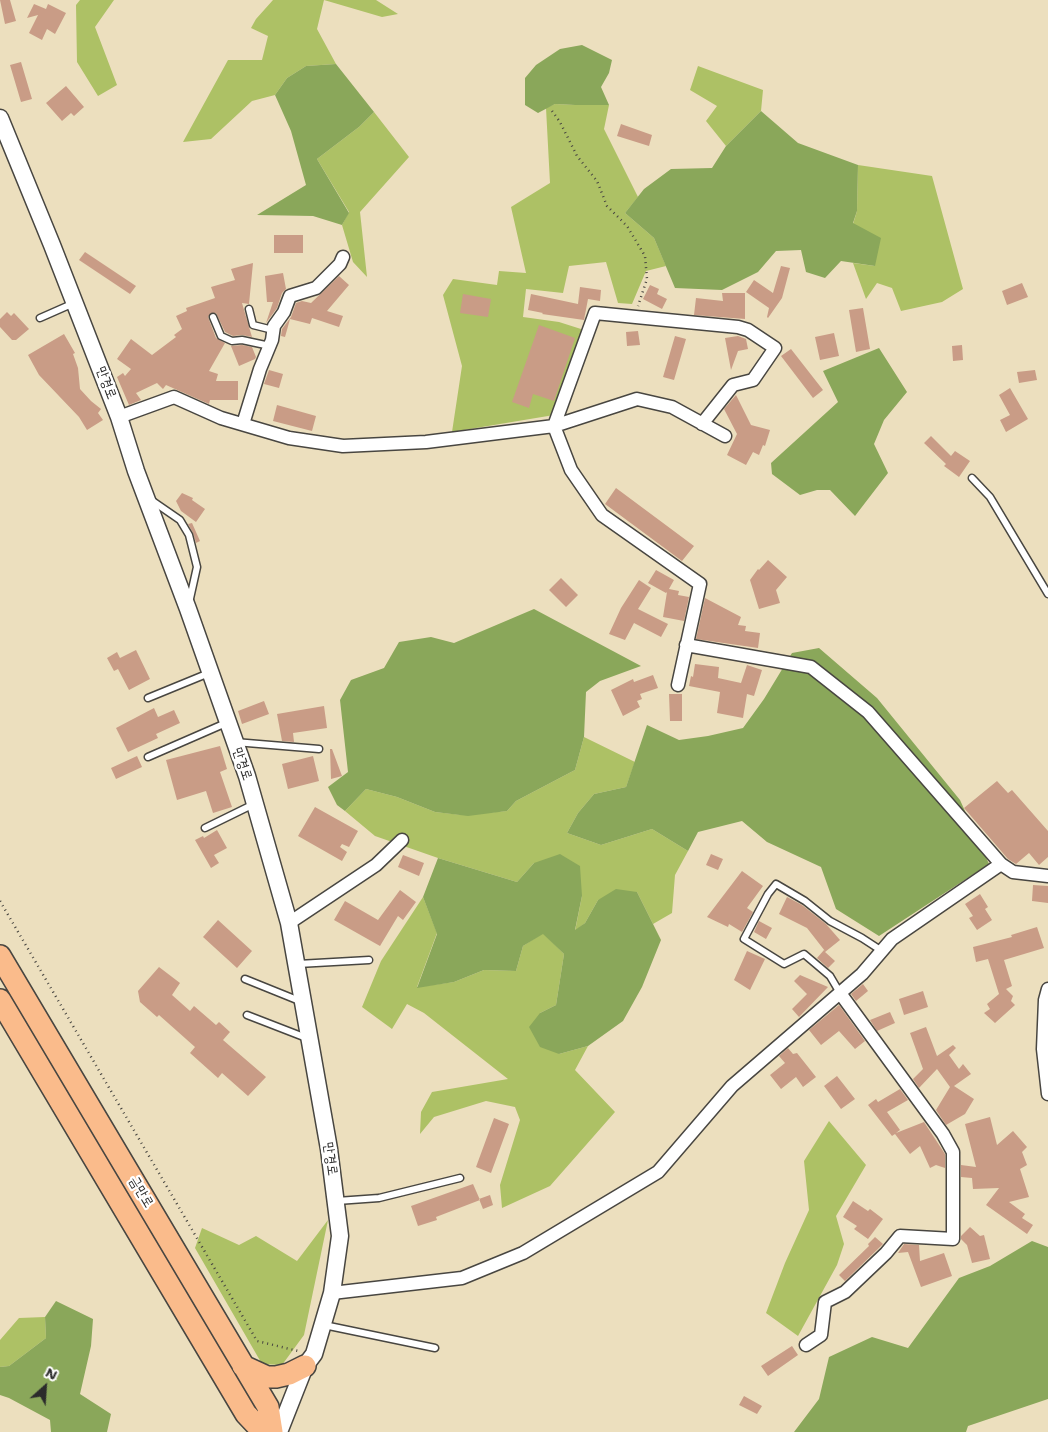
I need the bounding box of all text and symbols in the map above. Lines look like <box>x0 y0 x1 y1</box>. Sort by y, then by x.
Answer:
street label: 만경로 <box>92 364 120 402</box>
street label: 만경로 <box>229 745 255 783</box>
street label: 만경로 <box>319 1141 341 1177</box>
street label: 금만로 <box>125 1173 157 1211</box>
north arrow <box>20 1362 70 1412</box>
text: N <box>43 1363 61 1384</box>

